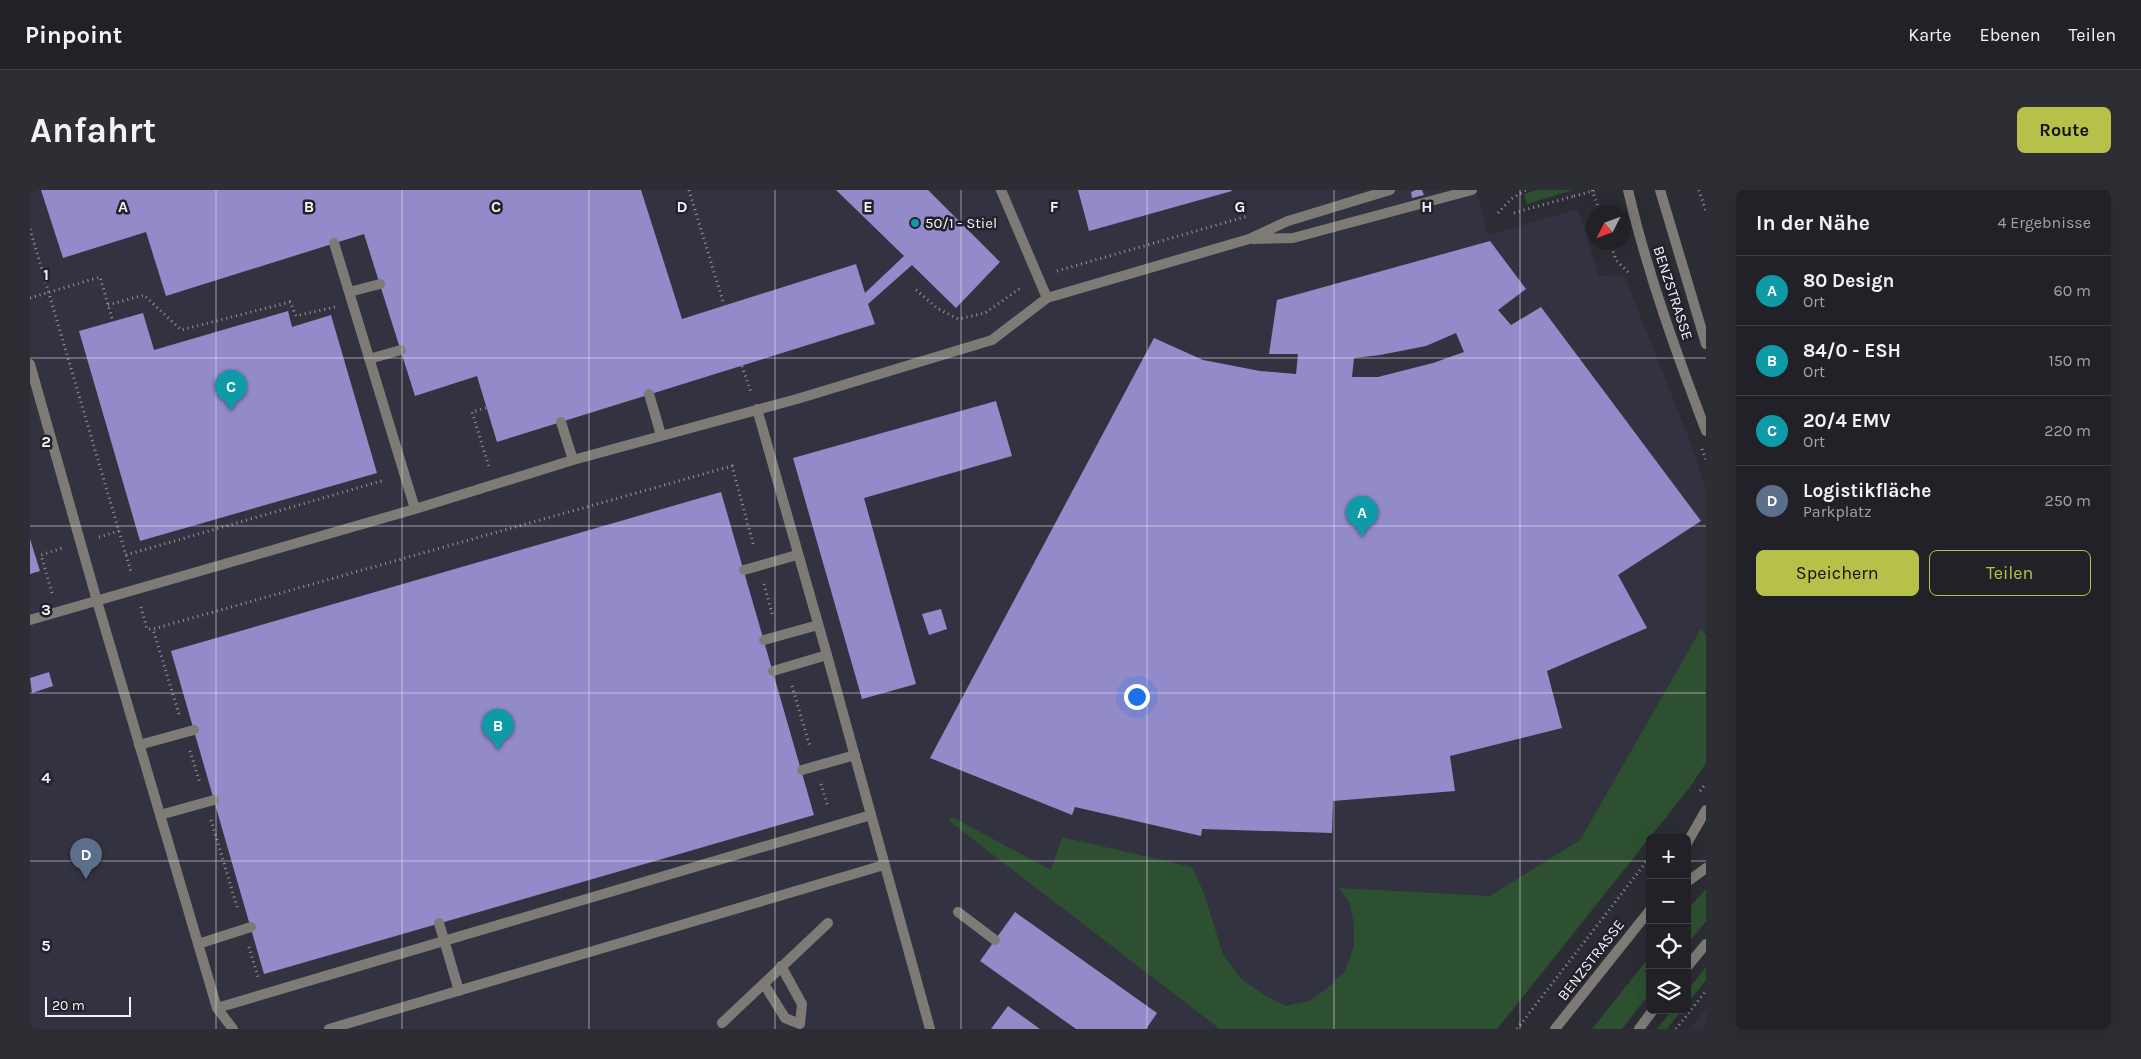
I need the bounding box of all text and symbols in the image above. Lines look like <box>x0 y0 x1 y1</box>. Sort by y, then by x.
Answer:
text: Pinpoint <box>25 21 122 49</box>
text: Karte <box>1908 24 1952 46</box>
text: Ebenen <box>1980 24 2041 46</box>
text: Teilen <box>2069 24 2116 46</box>
button: Route <box>2017 107 2111 153</box>
text: Anfahrt <box>30 110 156 151</box>
text: A <box>118 197 128 216</box>
text: B <box>304 197 314 216</box>
text: C <box>491 197 501 216</box>
text: D <box>677 197 688 216</box>
text: E <box>863 197 873 216</box>
text: F <box>1050 197 1059 216</box>
text: G <box>1235 197 1245 216</box>
text: H <box>1421 197 1433 216</box>
north arrow <box>1586 205 1631 250</box>
text: In der Nähe <box>1756 211 1870 235</box>
text: 4 Ergebnisse <box>1998 213 2091 232</box>
place label: 50/1 - Stiel <box>925 214 997 232</box>
marker: 50/1 - Stiel <box>909 217 921 229</box>
street label: BENZSTRASSE <box>1649 244 1697 342</box>
text: 1 <box>43 265 49 284</box>
text: 80 Design <box>1803 270 1894 292</box>
text: A <box>1767 281 1777 300</box>
text: 60 m <box>2054 281 2091 300</box>
text: Ort <box>1803 292 1825 311</box>
text: 84/0 - ESH <box>1803 340 1901 362</box>
text: B <box>1767 351 1777 370</box>
text: 150 m <box>2048 351 2091 370</box>
text: Ort <box>1803 362 1825 381</box>
pin: C <box>215 370 247 411</box>
text: 20/4 EMV <box>1803 410 1891 432</box>
text: C <box>1767 421 1777 440</box>
text: 220 m <box>2044 421 2091 440</box>
text: 2 <box>41 432 51 451</box>
text: Ort <box>1803 432 1825 451</box>
text: Logistikfläche <box>1803 480 1931 502</box>
text: D <box>1767 491 1777 510</box>
text: 250 m <box>2044 491 2091 510</box>
pin: A <box>1346 496 1378 537</box>
text: Parkplatz <box>1803 502 1872 521</box>
button: Speichern <box>1756 550 1919 596</box>
button: Teilen <box>1929 550 2091 596</box>
text: 3 <box>41 600 51 619</box>
your location <box>1124 684 1150 710</box>
pin: B <box>482 709 514 750</box>
text: 4 <box>41 768 51 787</box>
map controls <box>1646 834 1691 1014</box>
button: + <box>1646 834 1691 879</box>
pin: D <box>70 838 102 879</box>
button: − <box>1646 879 1691 924</box>
street label: BENZSTRASSE <box>1554 916 1628 1004</box>
button: locate <box>1646 924 1691 969</box>
text: 5 <box>41 936 51 955</box>
button: layers <box>1646 969 1691 1014</box>
scale bar <box>45 994 131 1017</box>
text: 20 m <box>52 997 85 1014</box>

